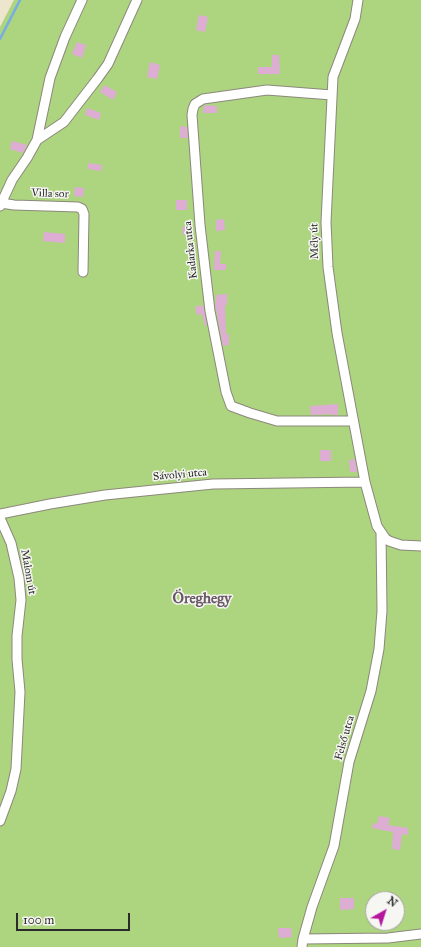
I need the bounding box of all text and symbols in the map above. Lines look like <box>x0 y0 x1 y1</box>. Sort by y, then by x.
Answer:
street label: Villa sor <box>31 187 69 201</box>
street label: Kadarka utca <box>181 221 201 279</box>
street label: Mély út <box>308 223 322 259</box>
street label: Sávolyi utca <box>153 466 207 484</box>
street label: Malom út <box>18 548 38 596</box>
district label: Öreghegy <box>173 590 231 608</box>
street label: Felső utca <box>332 714 358 762</box>
north arrow <box>365 891 405 931</box>
text: N <box>385 894 400 910</box>
scale bar <box>18 905 132 931</box>
text: 100 m <box>23 913 54 927</box>

